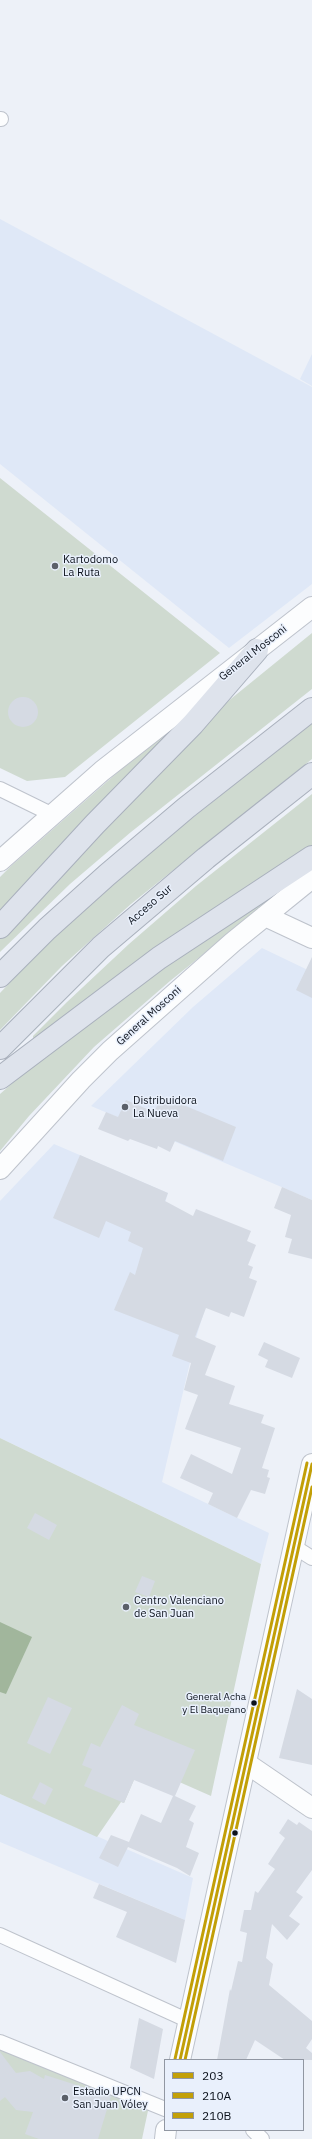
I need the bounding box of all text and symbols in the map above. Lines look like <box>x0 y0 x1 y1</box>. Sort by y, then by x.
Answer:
place label: Kartodomo La Ruta <box>63 553 118 579</box>
marker: Kartodomo La Ruta <box>50 561 60 571</box>
street label: General Mosconi <box>216 622 290 684</box>
street label: Acceso Sur <box>125 882 175 928</box>
street label: General Mosconi <box>114 983 184 1049</box>
place label: Distribuidora La Nueva <box>133 1094 197 1120</box>
marker: Distribuidora La Nueva <box>120 1102 130 1112</box>
place label: Centro Valenciano de San Juan <box>134 1594 224 1620</box>
marker: Centro Valenciano de San Juan <box>121 1602 131 1612</box>
place label: General Acha y El Baqueano <box>182 1691 246 1714</box>
marker: General Acha y El Baqueano <box>249 1698 259 1708</box>
unlabelled marker <box>230 1828 240 1838</box>
legend <box>164 2059 304 2131</box>
text: 203 <box>202 2068 224 2083</box>
place label: Estadio UPCN San Juan Vóley <box>73 2085 148 2111</box>
text: 210A <box>202 2088 231 2103</box>
marker: Estadio UPCN San Juan Vóley <box>60 2093 70 2103</box>
text: 210B <box>202 2108 231 2123</box>

